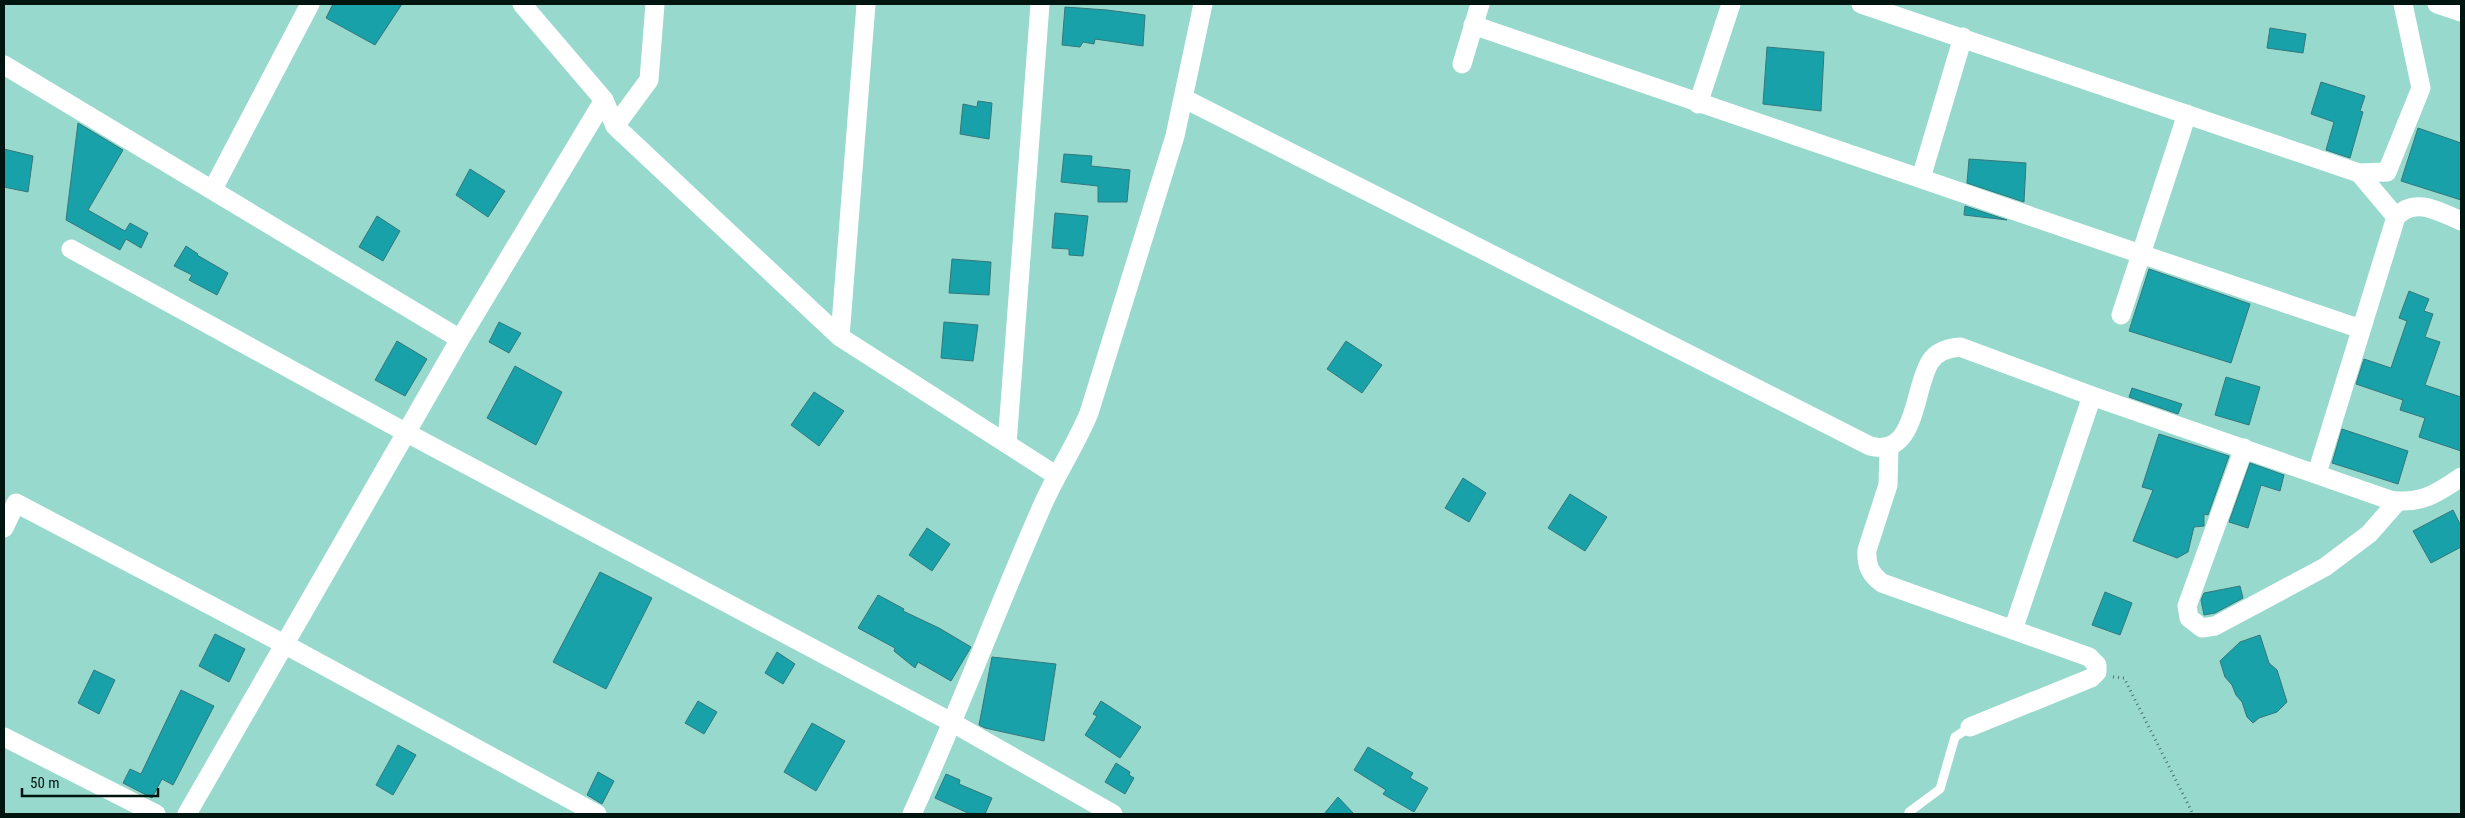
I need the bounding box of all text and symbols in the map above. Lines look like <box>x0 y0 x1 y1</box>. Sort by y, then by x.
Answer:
scale bar <box>22 766 159 798</box>
text: 50 m <box>30 774 60 792</box>

